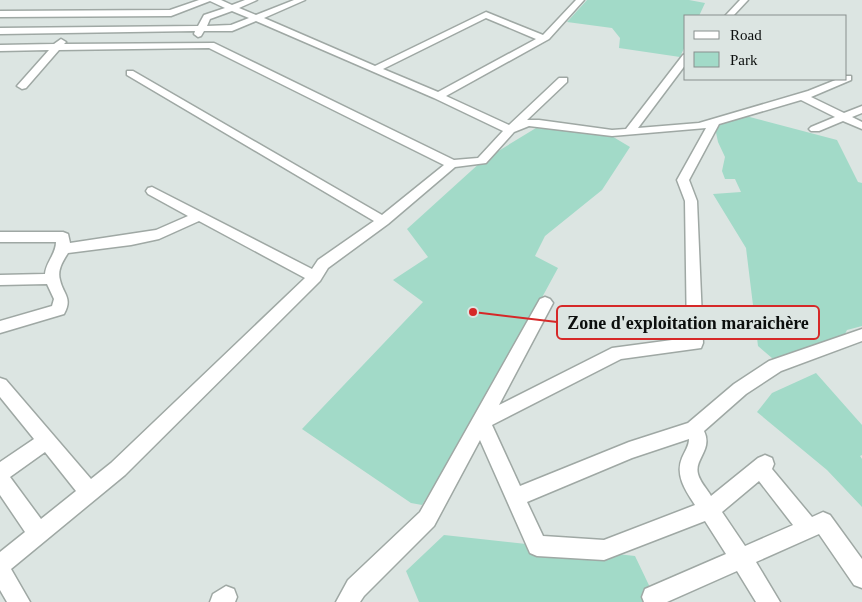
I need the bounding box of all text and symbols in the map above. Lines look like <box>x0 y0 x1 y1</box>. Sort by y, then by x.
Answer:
legend <box>684 15 847 80</box>
text: Road <box>730 27 762 43</box>
text: Park <box>730 52 758 68</box>
callout: Zone d'exploitation maraichère <box>557 306 819 339</box>
text: Zone d'exploitation maraichère <box>567 313 809 333</box>

